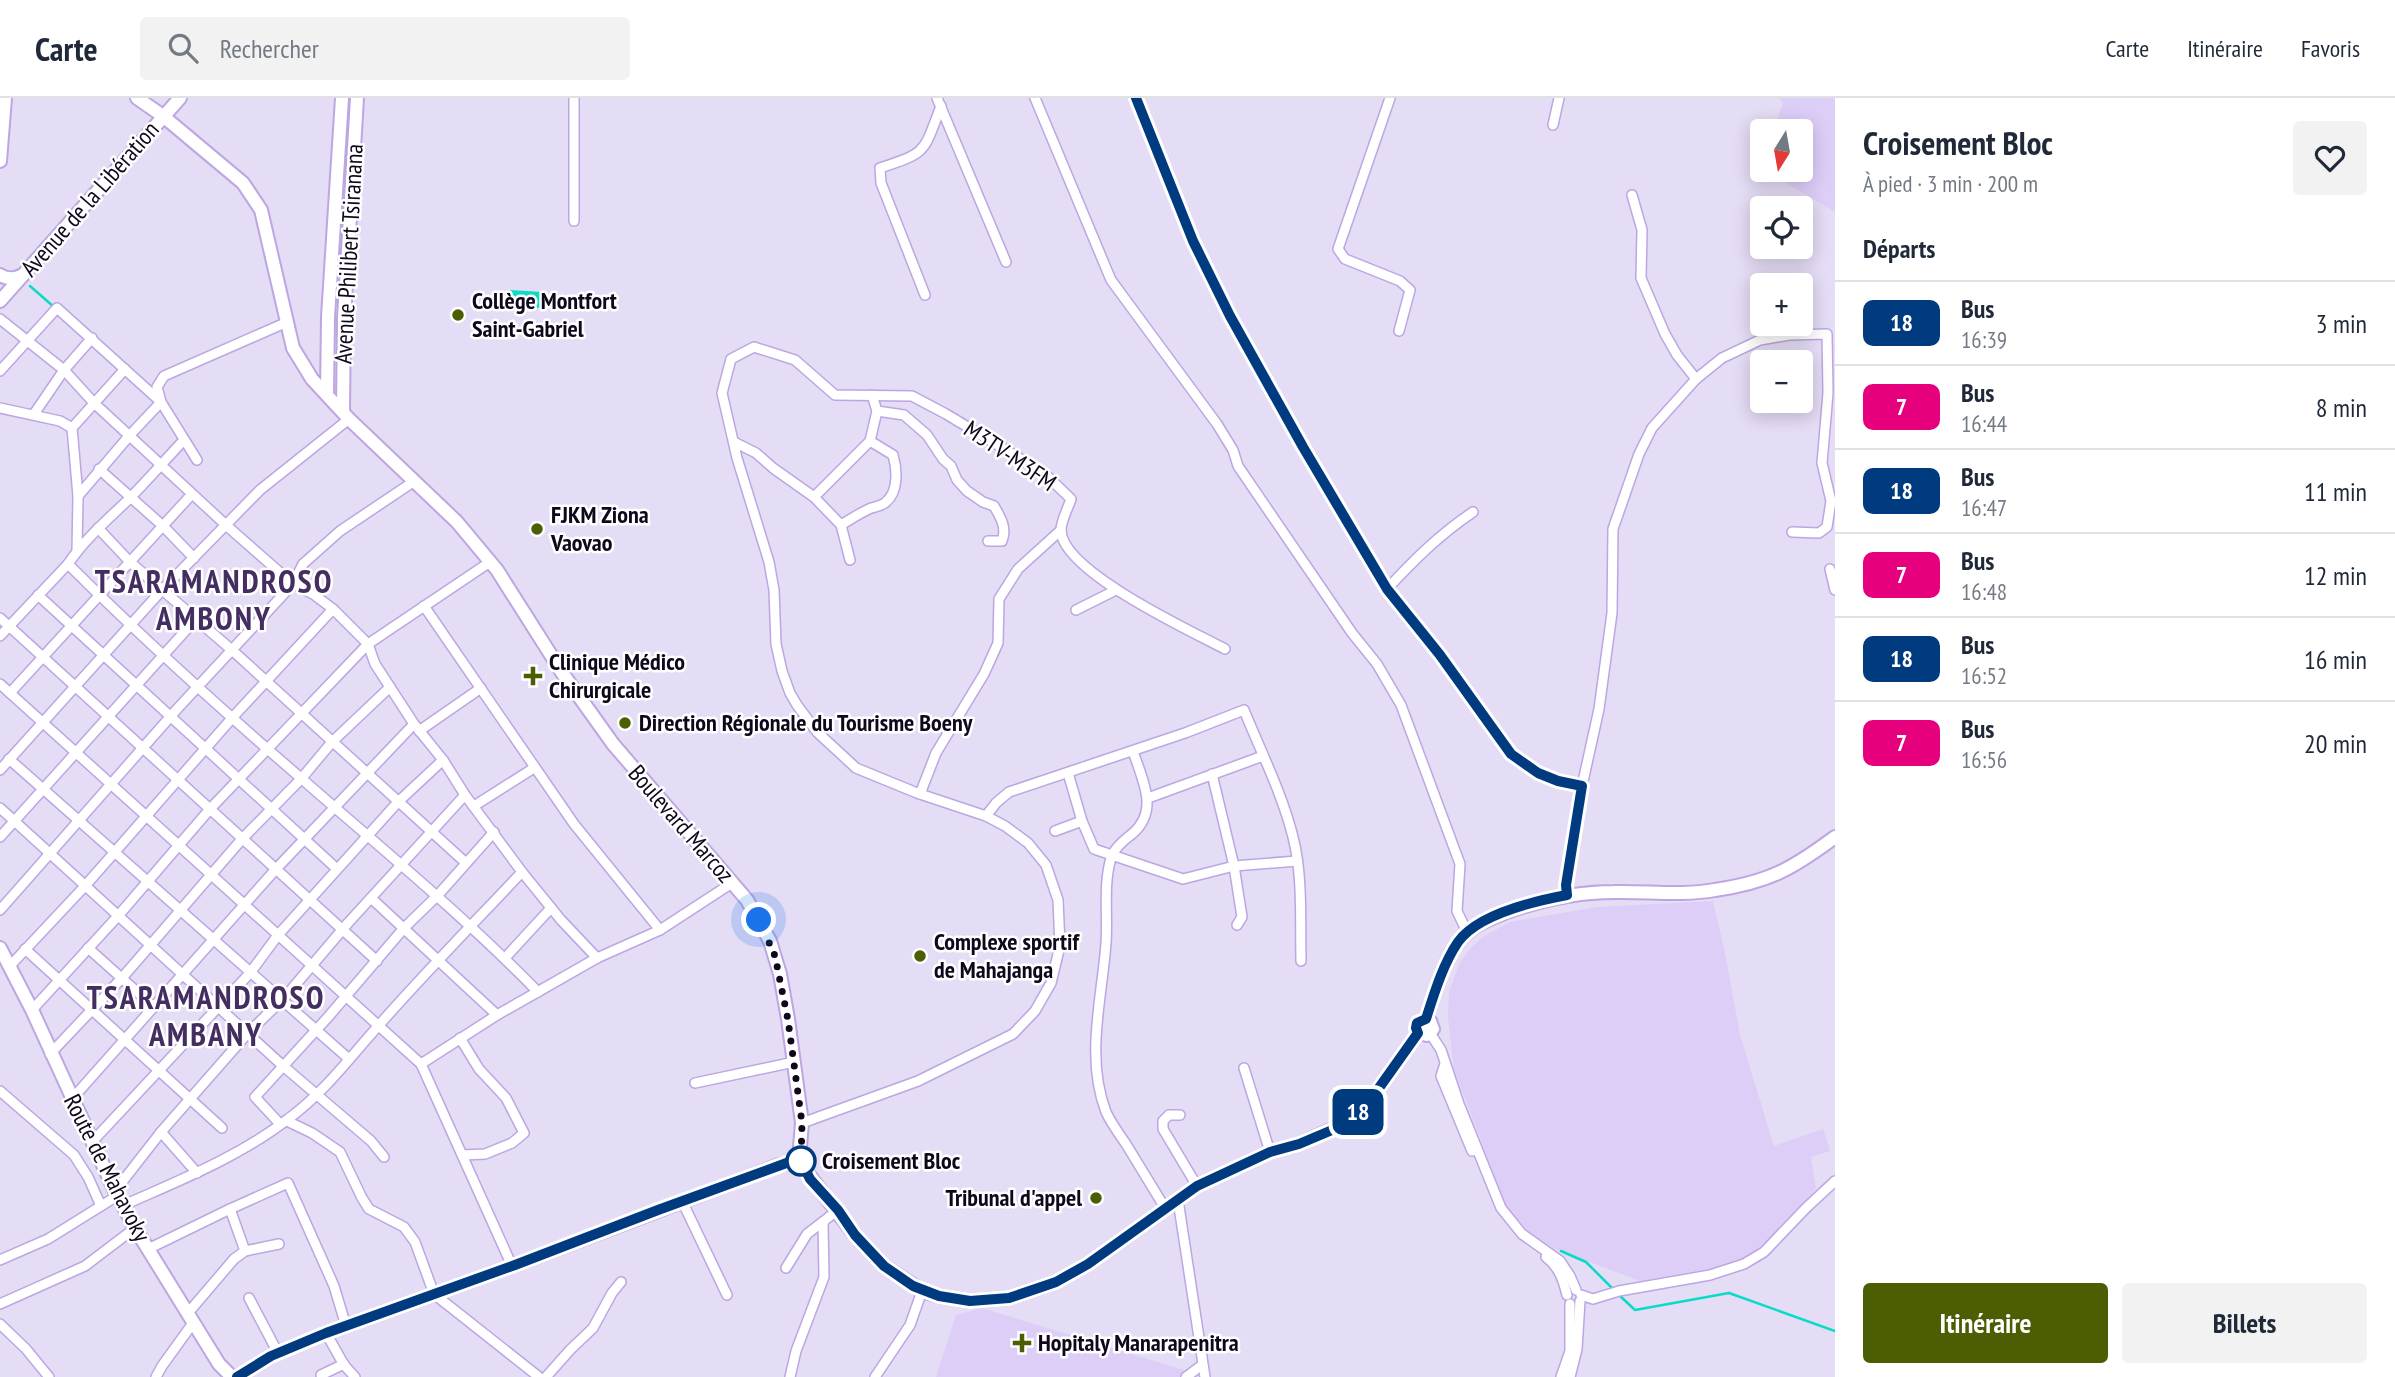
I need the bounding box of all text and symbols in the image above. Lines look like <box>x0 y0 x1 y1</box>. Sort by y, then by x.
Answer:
search box <box>140 17 630 80</box>
text: Carte <box>35 27 98 70</box>
icon: search <box>164 29 202 67</box>
text: Rechercher <box>220 32 319 65</box>
text: Carte <box>2105 33 2149 64</box>
text: Itinéraire <box>2187 33 2263 64</box>
text: Favoris <box>2301 33 2360 64</box>
street label: Avenue de la Libération <box>14 115 166 283</box>
north arrow <box>1750 119 1813 182</box>
map controls <box>1750 119 1813 413</box>
text: Croisement Bloc <box>1863 121 2053 164</box>
button: heart <box>2293 121 2367 195</box>
street label: Avenue Philibert Tsiranana <box>327 143 370 365</box>
text: À pied · 3 min · 200 m <box>1863 169 2038 198</box>
button: locate <box>1750 196 1813 259</box>
text: Départs <box>1863 232 1935 265</box>
button: + <box>1750 273 1813 336</box>
place label: Collège Montfort Saint-Gabriel <box>472 285 617 344</box>
text: Bus <box>1961 292 1994 325</box>
marker: Collège Montfort Saint-Gabriel <box>450 307 466 323</box>
text: 18 <box>1890 307 1913 338</box>
text: 3 min <box>2316 307 2367 340</box>
text: 16:39 <box>1961 325 2007 354</box>
button: − <box>1750 350 1813 413</box>
text: Bus <box>1961 376 1994 409</box>
text: 7 <box>1896 391 1907 422</box>
text: 8 min <box>2316 391 2367 424</box>
text: 16:44 <box>1961 409 2007 438</box>
street label: M3TV-M3FM <box>958 413 1062 498</box>
text: Bus <box>1961 460 1994 493</box>
text: 18 <box>1890 475 1913 506</box>
text: 11 min <box>2304 475 2367 508</box>
text: 16:47 <box>1961 493 2007 522</box>
place label: FJKM Ziona Vaovao <box>550 499 649 558</box>
marker: FJKM Ziona Vaovao <box>529 521 545 537</box>
text: Bus <box>1961 544 1994 577</box>
text: 7 <box>1896 559 1907 590</box>
text: 12 min <box>2304 559 2367 592</box>
district label: TSARAMANDROSO AMBONY <box>95 560 333 639</box>
text: 16:48 <box>1961 577 2007 606</box>
text: Bus <box>1961 628 1994 661</box>
text: 18 <box>1890 643 1913 674</box>
text: 16 min <box>2304 643 2367 676</box>
place label: Clinique Médico Chirurgicale <box>549 646 685 705</box>
text: 16:52 <box>1961 661 2007 690</box>
marker: Clinique Médico Chirurgicale <box>523 666 543 686</box>
place label: Direction Régionale du Tourisme Boeny <box>639 707 973 738</box>
text: Bus <box>1961 712 1994 745</box>
marker: Direction Régionale du Tourisme Boeny <box>617 715 633 731</box>
text: 7 <box>1896 727 1907 758</box>
text: 20 min <box>2304 727 2367 760</box>
text: 16:56 <box>1961 745 2007 774</box>
street label: Boulevard Marcoz <box>622 758 741 889</box>
your location <box>741 902 776 937</box>
place label: Complexe sportif de Mahajanga <box>934 926 1080 985</box>
marker: Complexe sportif de Mahajanga <box>912 948 928 964</box>
district label: TSARAMANDROSO AMBANY <box>87 976 325 1055</box>
street label: Route de Mahavoky <box>57 1089 158 1247</box>
line badge: 18 <box>1326 1089 1390 1135</box>
text: 18 <box>1347 1096 1369 1127</box>
place label: Croisement Bloc <box>822 1145 961 1176</box>
marker: Croisement Bloc <box>786 1146 816 1176</box>
place label: Tribunal d'appel <box>946 1182 1082 1213</box>
marker: Tribunal d'appel <box>1088 1190 1104 1206</box>
button: Itinéraire <box>1863 1283 2108 1363</box>
button: Billets <box>2122 1283 2367 1363</box>
place label: Hopitaly Manarapenitra <box>1038 1327 1239 1358</box>
marker: Hopitaly Manarapenitra <box>1012 1333 1032 1353</box>

